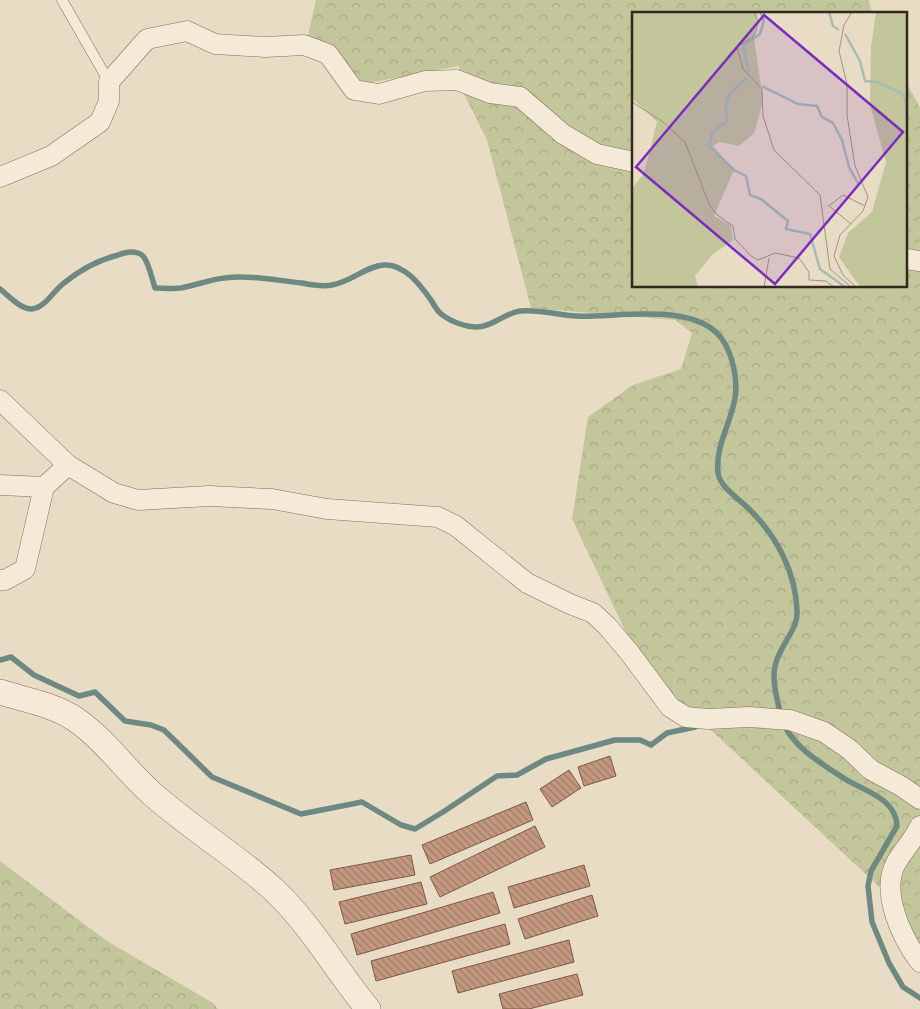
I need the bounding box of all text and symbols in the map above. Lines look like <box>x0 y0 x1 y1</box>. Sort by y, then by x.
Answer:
inset map <box>632 12 908 288</box>

